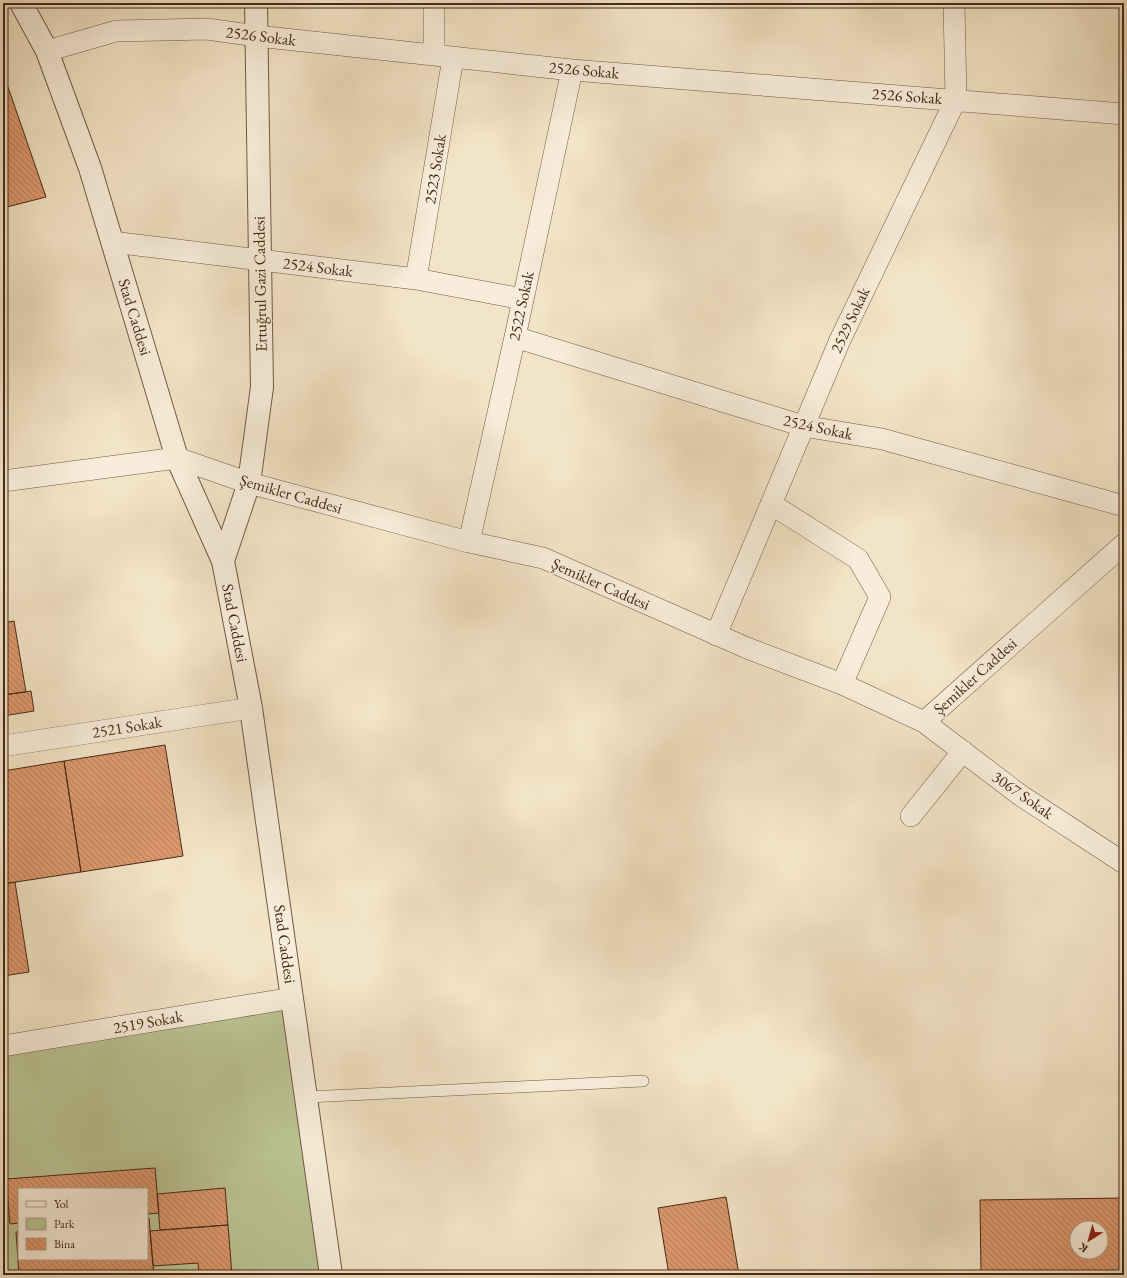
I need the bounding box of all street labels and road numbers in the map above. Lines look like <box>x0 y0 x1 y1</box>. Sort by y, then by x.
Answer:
street label: 2526 Sokak <box>225 21 298 51</box>
street label: 2526 Sokak <box>548 56 620 84</box>
street label: 2526 Sokak <box>871 83 943 109</box>
street label: 2523 Sokak <box>419 132 451 205</box>
street label: Ertuğrul Gazi Caddesi <box>248 216 272 352</box>
street label: 2524 Sokak <box>282 252 355 282</box>
street label: 2522 Sokak <box>503 269 539 343</box>
street label: Stad Caddesi <box>113 276 157 358</box>
street label: 2529 Sokak <box>826 283 875 356</box>
street label: 2524 Sokak <box>781 409 855 445</box>
street label: Şemikler Caddesi <box>237 469 345 519</box>
street label: Şemikler Caddesi <box>549 553 654 615</box>
street label: Stad Caddesi <box>217 582 253 664</box>
street label: Şemikler Caddesi <box>929 633 1021 719</box>
street label: 2521 Sokak <box>91 711 164 743</box>
street label: 3067 Sokak <box>988 766 1058 824</box>
street label: Stad Caddesi <box>269 903 301 985</box>
street label: 2519 Sokak <box>111 1005 185 1038</box>

